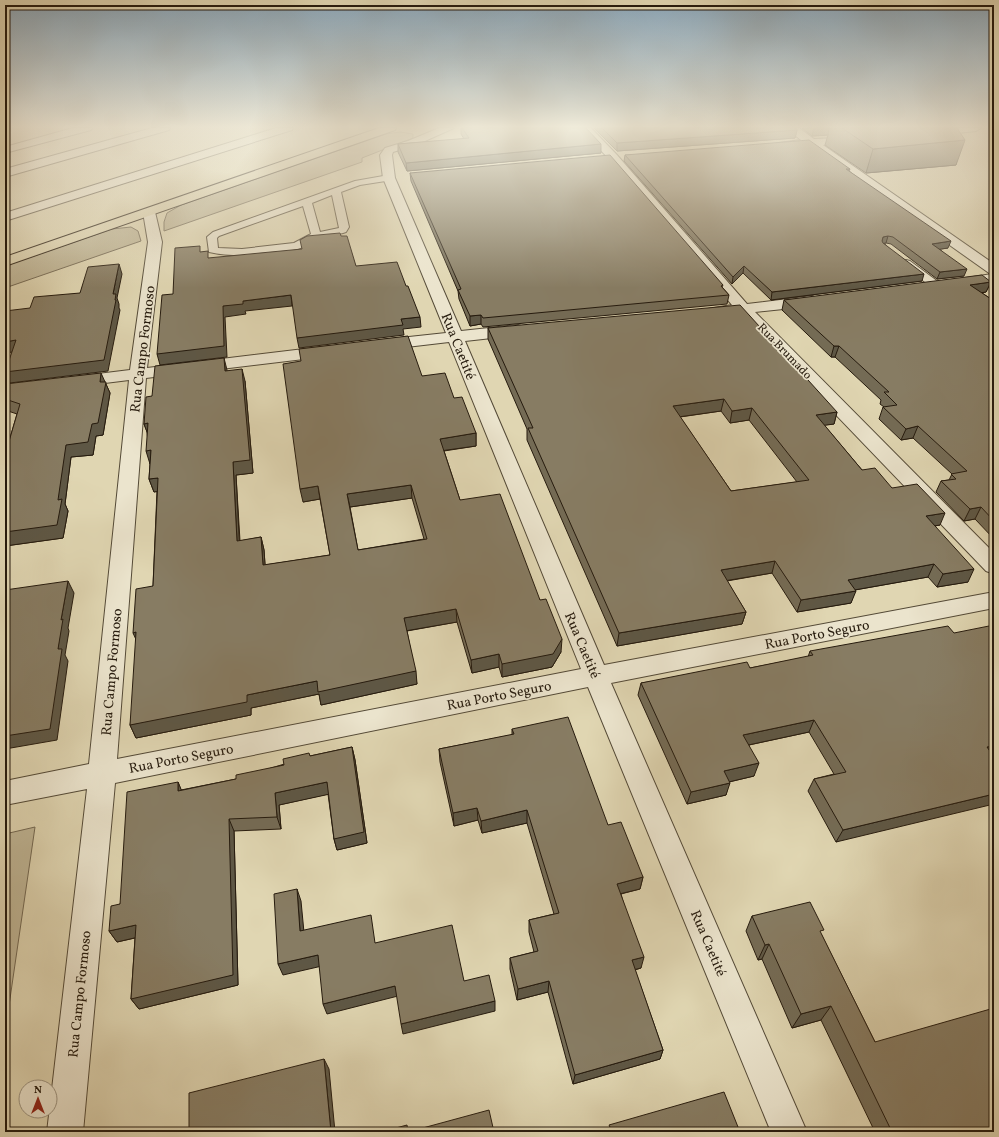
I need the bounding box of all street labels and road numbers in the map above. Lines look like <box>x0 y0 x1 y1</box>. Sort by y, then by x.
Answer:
street label: Rua Campo Formoso <box>126 285 161 414</box>
street label: Rua Caetité <box>436 310 480 383</box>
street label: Rua Brumado <box>753 320 815 383</box>
street label: Rua Campo Formoso <box>97 608 128 737</box>
street label: Rua Caetité <box>559 609 604 682</box>
street label: Rua Porto Seguro <box>763 616 871 655</box>
street label: Rua Porto Seguro <box>445 677 553 716</box>
street label: Rua Porto Seguro <box>127 740 235 779</box>
street label: Rua Caetité <box>685 907 730 980</box>
street label: Rua Campo Formoso <box>64 930 97 1059</box>

